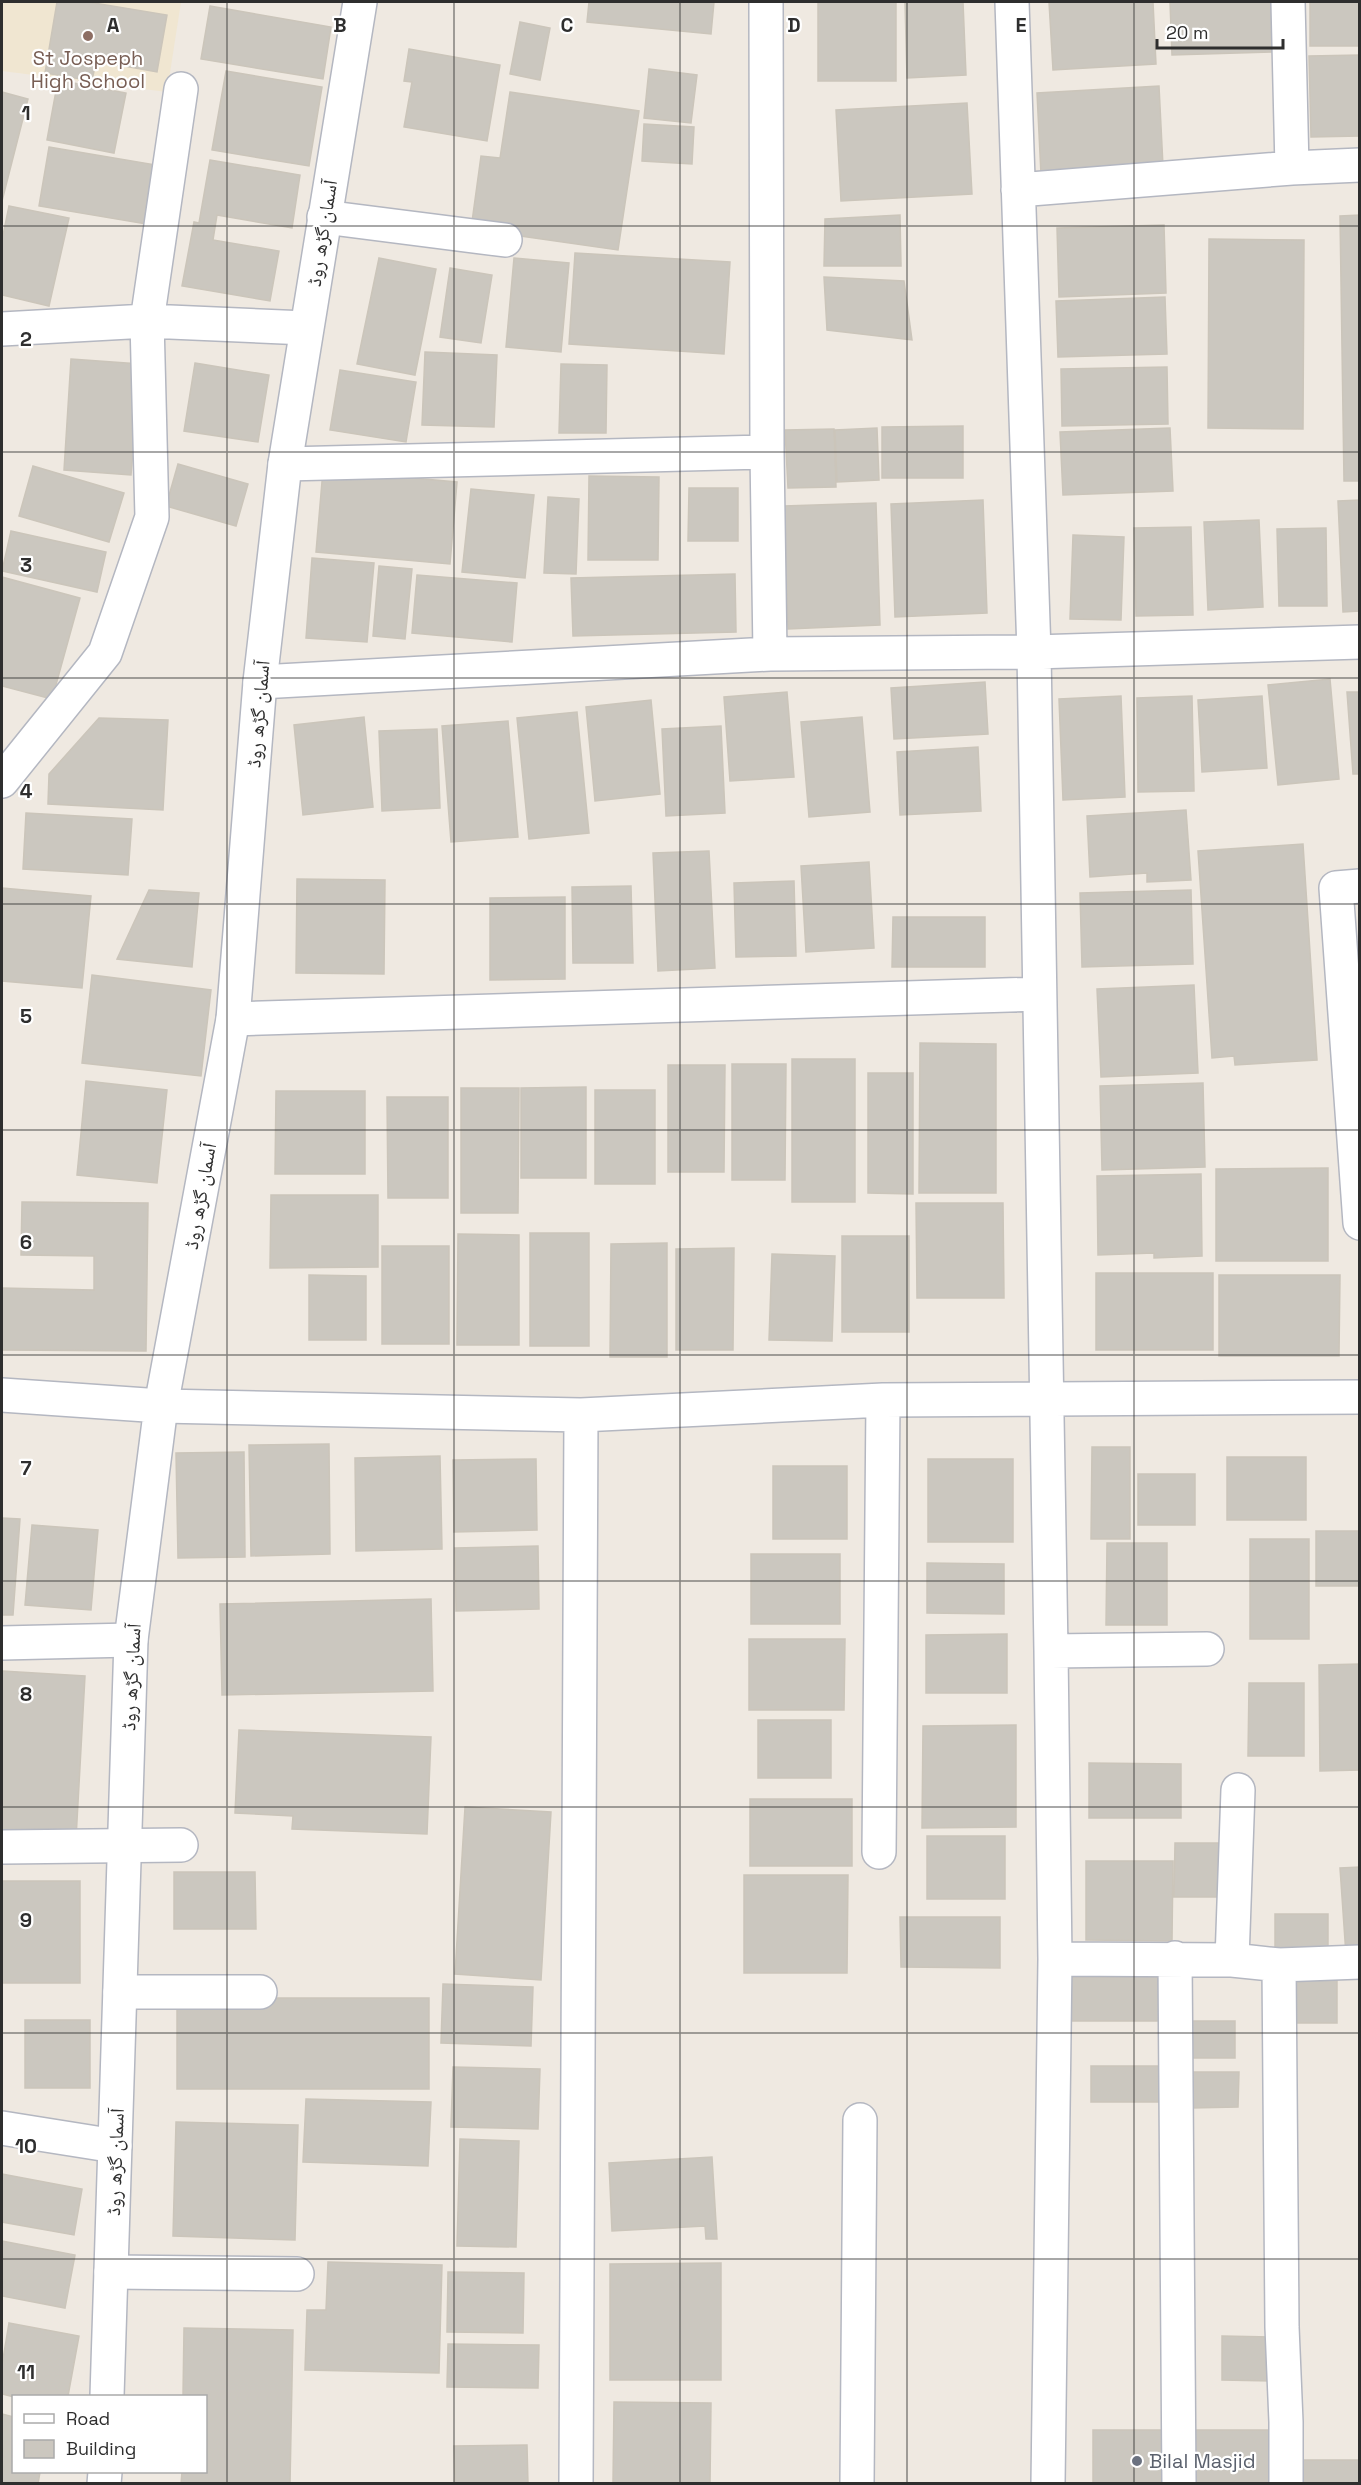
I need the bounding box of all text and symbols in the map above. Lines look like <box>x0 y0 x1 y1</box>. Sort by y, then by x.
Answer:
text: A <box>107 12 120 38</box>
text: B <box>333 12 347 38</box>
text: C <box>561 12 574 38</box>
text: D <box>787 12 801 38</box>
text: E <box>1015 12 1027 38</box>
scale bar <box>1157 12 1283 50</box>
text: 20 m <box>1166 21 1209 44</box>
marker: St Jospeph High School <box>81 29 95 43</box>
place label: St Jospeph High School <box>31 45 145 94</box>
text: 1 <box>21 100 31 126</box>
street label: آسمان گڑھ روڈ <box>301 177 343 288</box>
text: 2 <box>20 326 32 352</box>
text: 3 <box>20 552 32 578</box>
street label: آسمان گڑھ روڈ <box>240 658 276 769</box>
text: 4 <box>20 778 33 804</box>
text: 5 <box>20 1003 32 1029</box>
street label: آسمان گڑھ روڈ <box>178 1140 222 1251</box>
text: 6 <box>20 1229 32 1255</box>
text: 7 <box>20 1455 32 1481</box>
street label: آسمان گڑھ روڈ <box>115 1622 147 1731</box>
text: 8 <box>20 1681 32 1707</box>
text: 9 <box>20 1907 32 1933</box>
street label: آسمان گڑھ روڈ <box>100 2107 130 2216</box>
text: 10 <box>15 2133 37 2159</box>
text: 11 <box>17 2359 35 2385</box>
legend <box>12 2395 207 2473</box>
text: Road <box>66 2407 110 2430</box>
text: Building <box>66 2437 136 2460</box>
place label: Bilal Masjid <box>1149 2448 1256 2474</box>
marker: Bilal Masjid <box>1130 2454 1144 2468</box>

